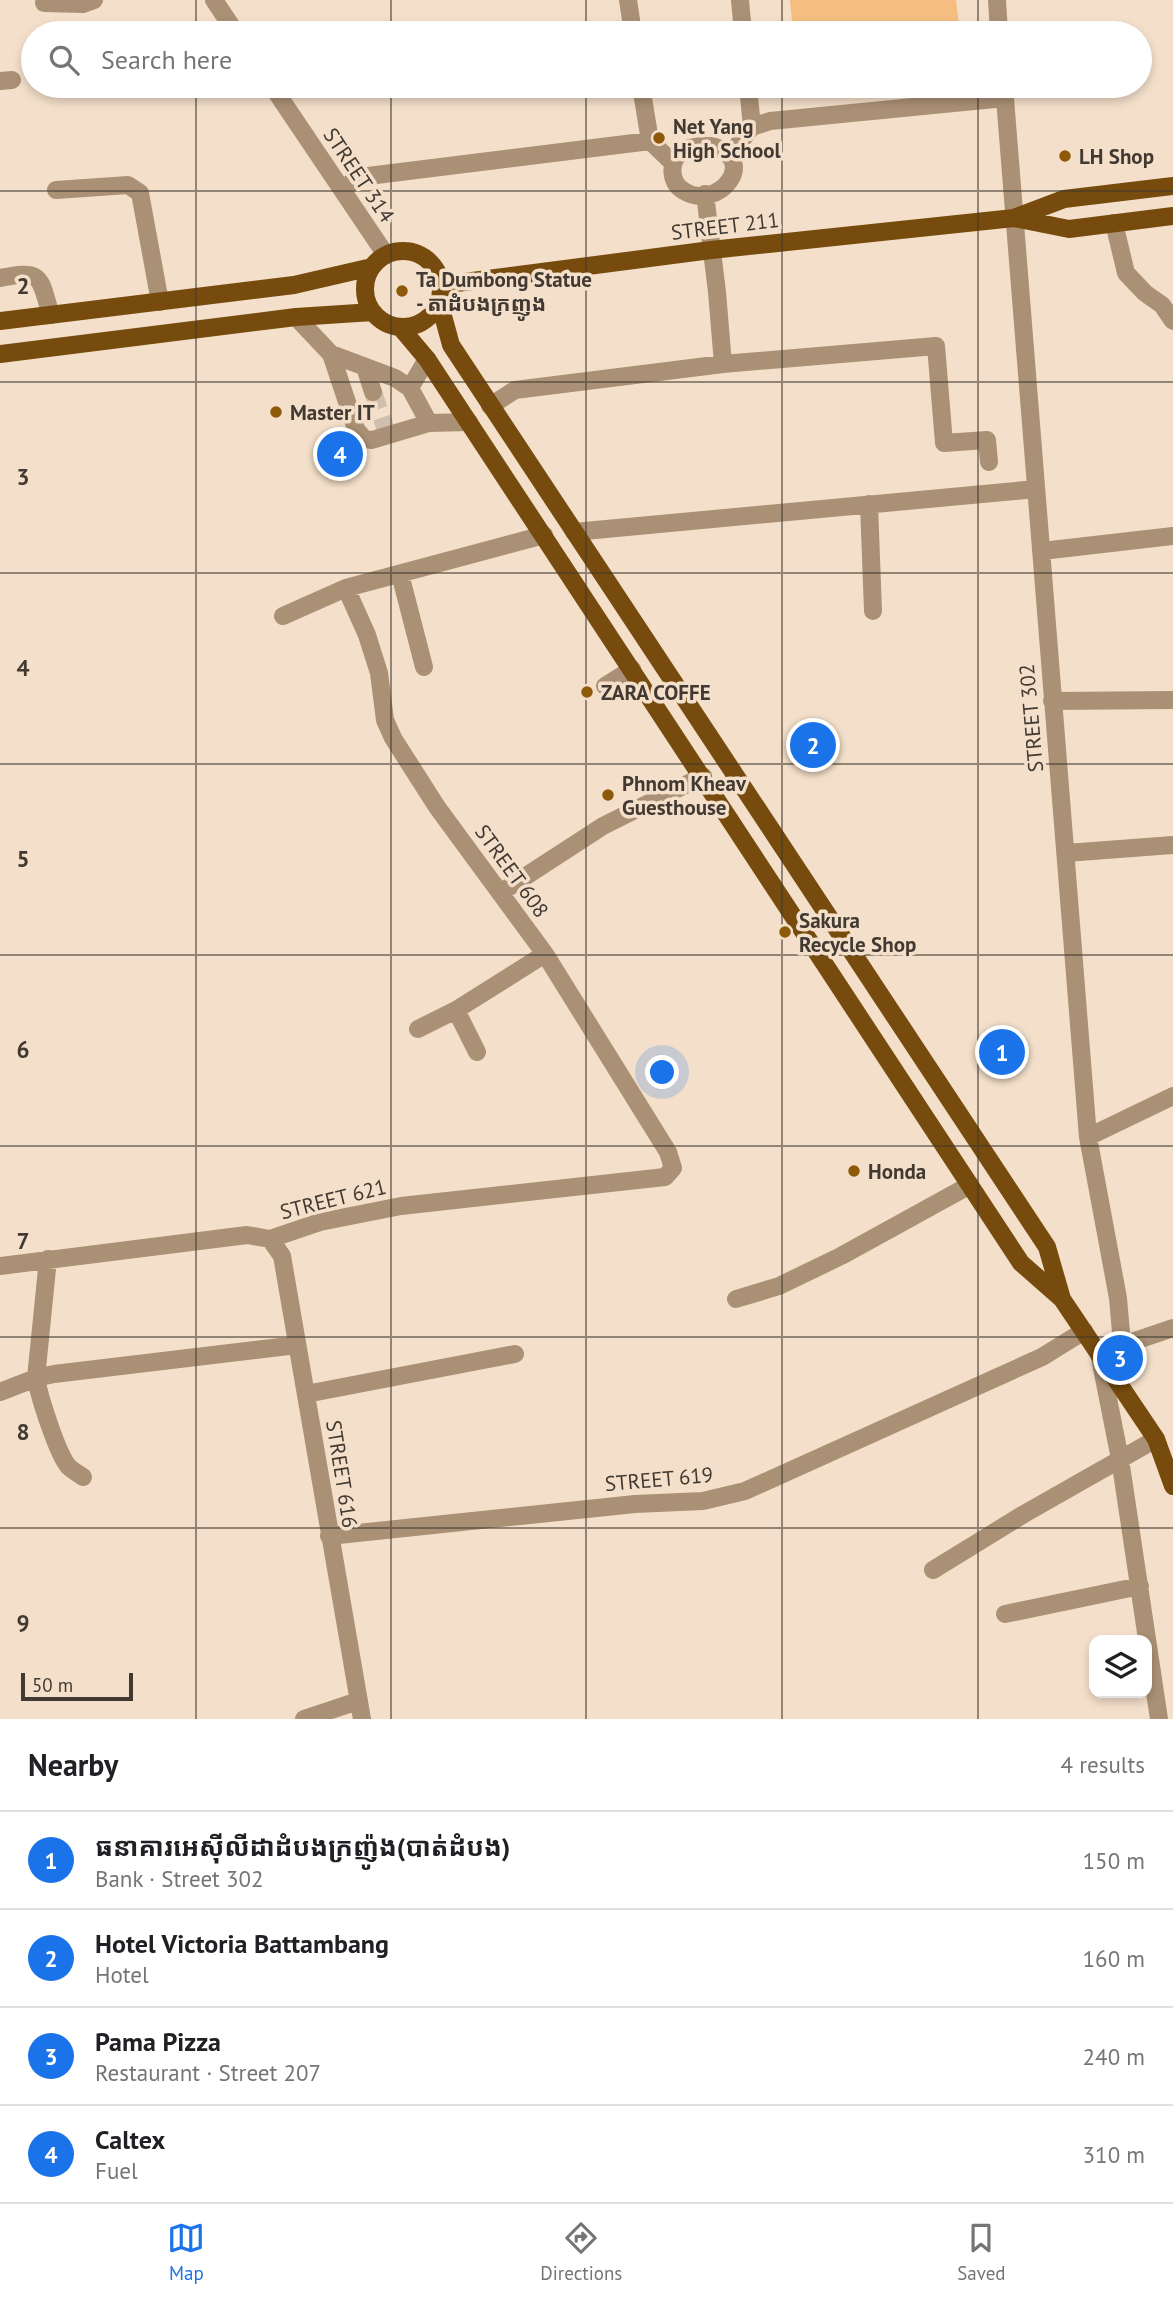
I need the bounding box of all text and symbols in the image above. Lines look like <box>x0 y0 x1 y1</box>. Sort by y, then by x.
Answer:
search box <box>21 21 1152 98</box>
icon: search <box>45 41 83 79</box>
text: Search here <box>101 43 232 76</box>
place label: Net Yang High School <box>673 113 782 164</box>
street label: STREET 314 <box>317 122 401 228</box>
marker: Net Yang High School <box>651 130 667 146</box>
place label: LH Shop <box>1079 143 1154 170</box>
marker: LH Shop <box>1057 148 1073 164</box>
street label: STREET 211 <box>669 206 781 246</box>
place label: Ta Dumbong Statue - តាដំបងក្រញូង <box>416 266 592 321</box>
text: 2 <box>16 271 30 300</box>
marker: Ta Dumbong Statue - តាដំបងក្រញូង <box>394 283 410 299</box>
place label: Master IT <box>290 399 375 426</box>
marker: Master IT <box>268 404 284 420</box>
pin: 4 <box>317 428 363 480</box>
text: 3 <box>16 462 30 491</box>
text: 4 <box>16 653 30 682</box>
street label: STREET 302 <box>1013 663 1049 773</box>
place label: ZARA COFFE <box>601 679 711 706</box>
marker: ZARA COFFE <box>579 684 595 700</box>
pin: 2 <box>790 719 836 771</box>
place label: Phnom Kheav Guesthouse <box>622 770 747 821</box>
marker: Phnom Kheav Guesthouse <box>600 787 616 803</box>
street label: STREET 608 <box>469 819 555 923</box>
text: 5 <box>16 844 30 873</box>
place label: Sakura Recycle Shop <box>799 907 916 958</box>
marker: Sakura Recycle Shop <box>777 924 793 940</box>
pin: 1 <box>979 1026 1025 1078</box>
text: 6 <box>16 1035 30 1064</box>
your location <box>645 1055 679 1089</box>
place label: Honda <box>868 1158 926 1185</box>
marker: Honda <box>846 1163 862 1179</box>
street label: STREET 621 <box>277 1173 389 1225</box>
text: 7 <box>16 1226 30 1255</box>
pin: 3 <box>1097 1332 1143 1384</box>
text: 8 <box>16 1417 30 1446</box>
street label: STREET 616 <box>320 1418 364 1530</box>
street label: STREET 619 <box>604 1461 714 1497</box>
text: 9 <box>16 1608 30 1637</box>
map controls <box>1089 1635 1152 1698</box>
button: layers <box>1089 1635 1152 1698</box>
scale bar <box>21 1670 133 1702</box>
text: 50 m <box>32 1673 73 1697</box>
text: Nearby <box>28 1745 118 1784</box>
text: 4 results <box>1061 1750 1145 1779</box>
text: ធនាគារអេស៊ីលីដាដំបងក្រញ៉ូង(បាត់ដំបង) <box>95 1830 510 1863</box>
text: 1 <box>44 1846 58 1875</box>
text: 150 m <box>1083 1846 1145 1875</box>
text: Bank · Street 302 <box>95 1864 264 1893</box>
text: Hotel Victoria Battambang <box>95 1927 389 1960</box>
text: 2 <box>44 1944 58 1973</box>
text: 160 m <box>1083 1944 1145 1973</box>
text: Hotel <box>95 1960 149 1989</box>
text: Pama Pizza <box>95 2025 221 2058</box>
text: 3 <box>44 2042 58 2071</box>
text: 240 m <box>1083 2042 1145 2071</box>
text: Restaurant · Street 207 <box>95 2058 321 2087</box>
text: Caltex <box>95 2123 165 2156</box>
text: 4 <box>44 2140 58 2169</box>
text: 310 m <box>1083 2140 1145 2169</box>
text: Fuel <box>95 2156 138 2185</box>
tab: Map <box>167 2219 205 2285</box>
tab: Directions <box>540 2219 622 2285</box>
tab: Saved <box>957 2219 1006 2285</box>

